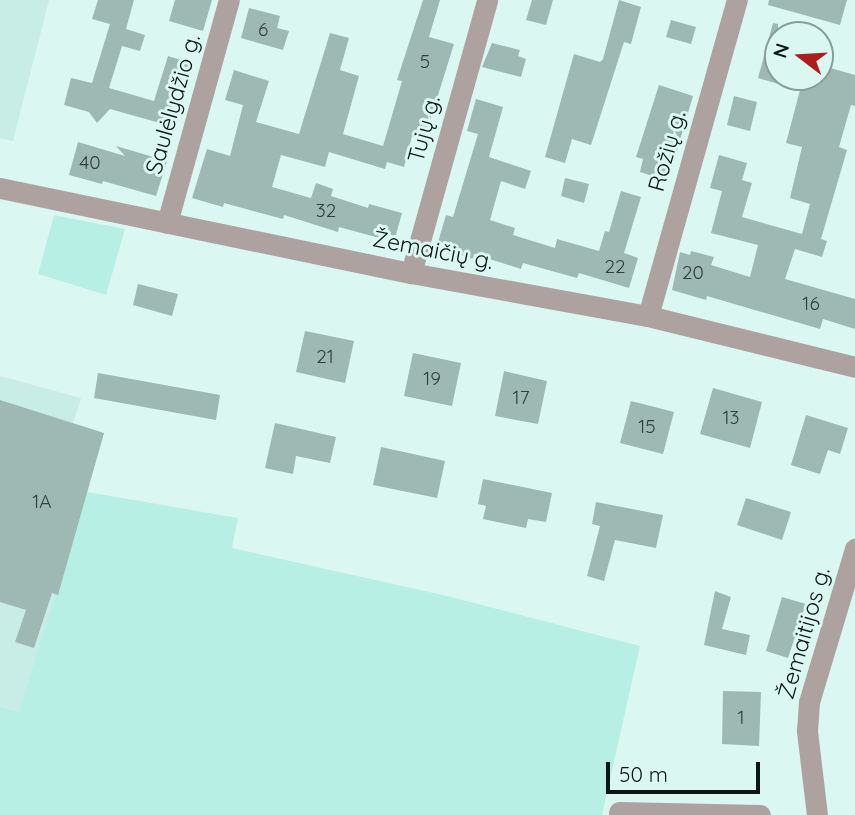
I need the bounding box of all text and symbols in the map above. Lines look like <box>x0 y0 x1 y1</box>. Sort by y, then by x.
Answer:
house number: 6 <box>258 19 268 41</box>
north arrow <box>764 21 834 91</box>
street label: Saulėlydžio g. <box>140 31 206 177</box>
text: N <box>767 40 794 61</box>
house number: 5 <box>420 51 430 73</box>
street label: Tujų g. <box>402 92 446 166</box>
street label: Rožių g. <box>642 107 692 195</box>
house number: 40 <box>79 152 101 174</box>
house number: 32 <box>316 200 336 222</box>
street label: Žemaičių g. <box>370 225 496 275</box>
house number: 22 <box>604 256 626 278</box>
house number: 20 <box>682 262 704 284</box>
house number: 16 <box>802 293 820 315</box>
house number: 21 <box>316 346 334 368</box>
house number: 19 <box>423 368 441 390</box>
house number: 17 <box>513 387 529 409</box>
house number: 13 <box>723 407 739 429</box>
house number: 15 <box>638 416 656 438</box>
house number: 1A <box>32 491 52 513</box>
street label: Žemaitijos g. <box>772 564 836 702</box>
house number: 1 <box>737 707 745 729</box>
scale bar <box>610 748 764 792</box>
text: 50 m <box>619 761 668 787</box>

